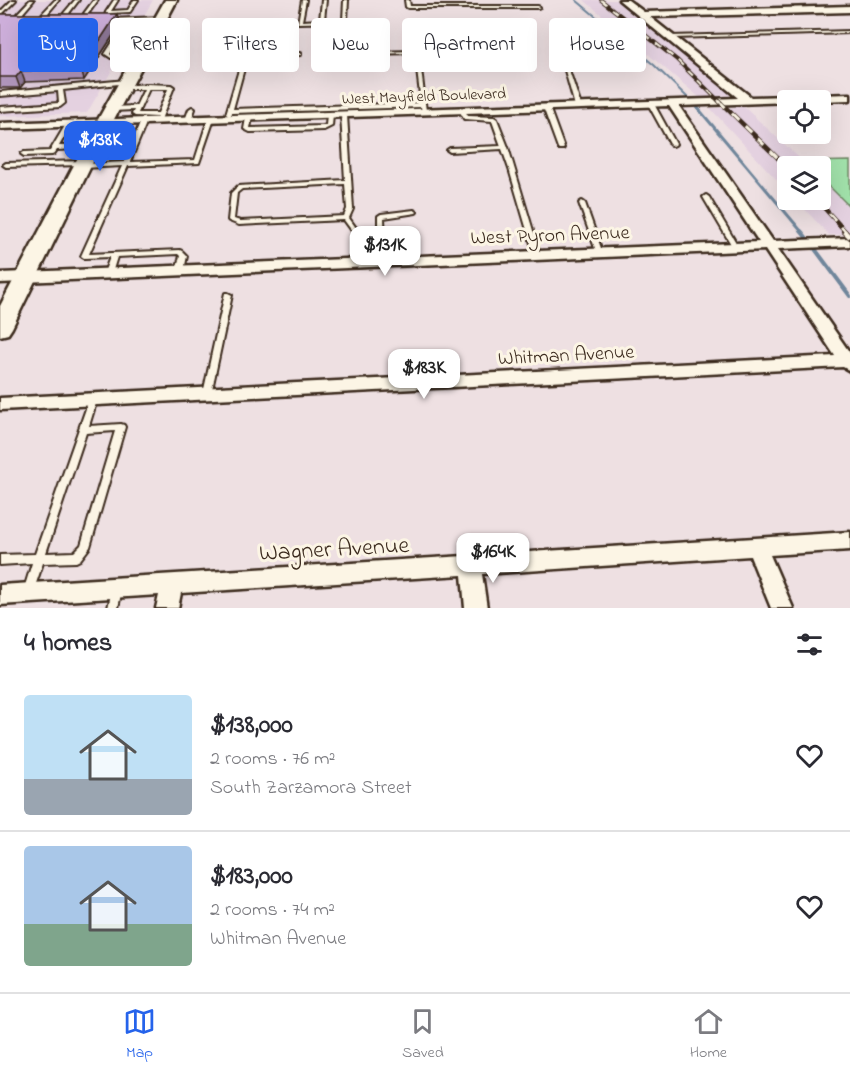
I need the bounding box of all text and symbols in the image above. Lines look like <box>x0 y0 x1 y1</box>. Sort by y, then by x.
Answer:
chip: Buy <box>18 18 98 72</box>
chip: Rent <box>110 18 190 72</box>
chip: Filters <box>202 18 299 72</box>
chip: New <box>311 18 390 72</box>
chip: Apartment <box>402 18 537 72</box>
chip: House <box>549 18 646 72</box>
street label: West Mayfield Boulevard <box>342 82 507 112</box>
map controls <box>777 90 831 210</box>
button: locate <box>777 90 831 144</box>
pin: $138K <box>58 121 142 172</box>
text: $138K <box>78 126 122 155</box>
button: layers <box>777 156 831 210</box>
street label: West Pyron Avenue <box>470 219 630 254</box>
pin: $131K <box>343 226 427 277</box>
text: $131K <box>364 231 406 260</box>
street label: Whitman Avenue <box>497 338 635 375</box>
pin: $183K <box>382 349 466 400</box>
text: $183K <box>402 354 446 383</box>
street label: Wagner Avenue <box>258 529 410 572</box>
pin: $164K <box>451 533 535 584</box>
text: $164K <box>470 538 516 567</box>
text: 4 homes <box>24 625 112 663</box>
icon: filters <box>793 628 826 661</box>
text: $138,000 <box>210 707 293 745</box>
icon: home <box>72 719 144 791</box>
icon: heart <box>793 739 826 772</box>
text: 2 rooms · 76 m² <box>210 745 335 774</box>
text: South Zarzamora Street <box>210 774 412 803</box>
text: $183,000 <box>210 858 293 896</box>
icon: home <box>72 870 144 942</box>
icon: heart <box>793 890 826 923</box>
text: 2 rooms · 74 m² <box>210 896 335 925</box>
text: Whitman Avenue <box>210 925 346 954</box>
tab: Map <box>123 1005 156 1065</box>
tab: Saved <box>402 1005 444 1065</box>
tab: Home <box>690 1005 727 1065</box>

